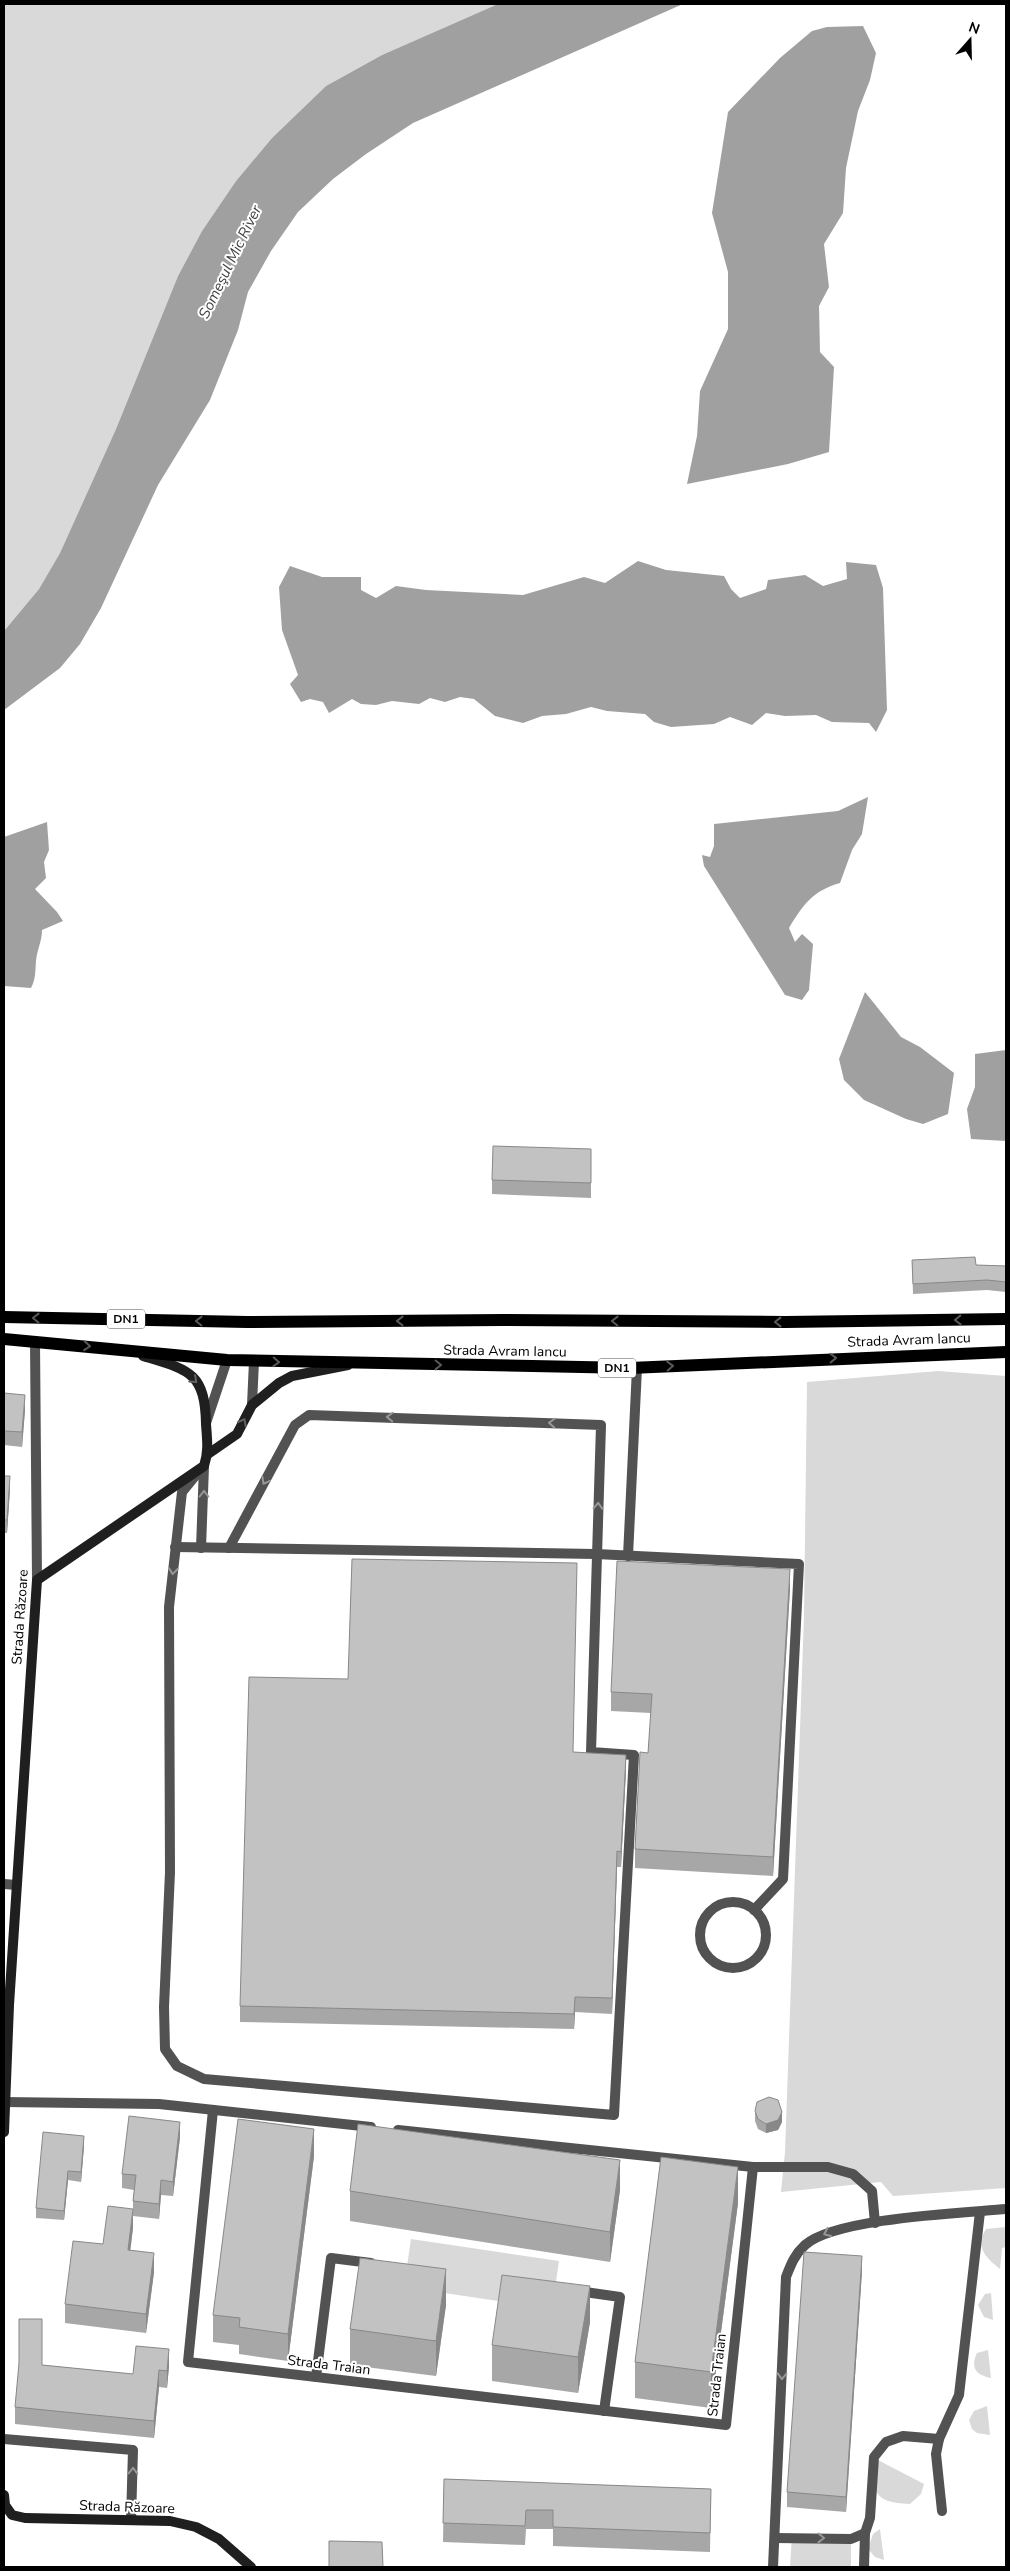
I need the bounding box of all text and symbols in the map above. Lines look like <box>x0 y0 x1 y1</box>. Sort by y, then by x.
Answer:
north arrow <box>945 15 995 65</box>
text: N <box>966 18 982 39</box>
water label: Someşul Mic River <box>194 201 266 322</box>
road number: DN1 <box>107 1310 145 1328</box>
one-way arrow <box>32 1313 40 1323</box>
one-way arrow <box>953 1315 961 1325</box>
one-way arrow <box>194 1316 202 1326</box>
one-way arrow <box>396 1316 404 1326</box>
one-way arrow <box>611 1316 618 1326</box>
one-way arrow <box>773 1317 781 1327</box>
street label: Strada Avram Iancu <box>847 1328 971 1352</box>
one-way arrow <box>83 1340 91 1351</box>
street label: Strada Avram Iancu <box>443 1340 567 1362</box>
one-way arrow <box>829 1353 837 1364</box>
one-way arrow <box>272 1357 280 1368</box>
road number: DN1 <box>598 1359 636 1378</box>
one-way arrow <box>434 1360 442 1370</box>
one-way arrow <box>667 1361 675 1372</box>
one-way arrow <box>189 1374 198 1383</box>
one-way arrow <box>386 1411 394 1422</box>
one-way arrow <box>548 1417 556 1428</box>
one-way arrow <box>237 1418 247 1427</box>
one-way arrow <box>261 1476 271 1485</box>
one-way arrow <box>199 1489 209 1497</box>
one-way arrow <box>592 1501 603 1509</box>
one-way arrow <box>167 1567 178 1575</box>
street label: Strada Răzoare <box>7 1569 33 1665</box>
one-way arrow <box>823 2227 832 2238</box>
street label: Strada Traian <box>703 2333 731 2417</box>
street label: Strada Traian <box>286 2350 372 2380</box>
one-way arrow <box>776 2372 787 2380</box>
one-way arrow <box>127 2467 138 2475</box>
street label: Strada Răzoare <box>79 2496 175 2518</box>
one-way arrow <box>817 2533 825 2543</box>

